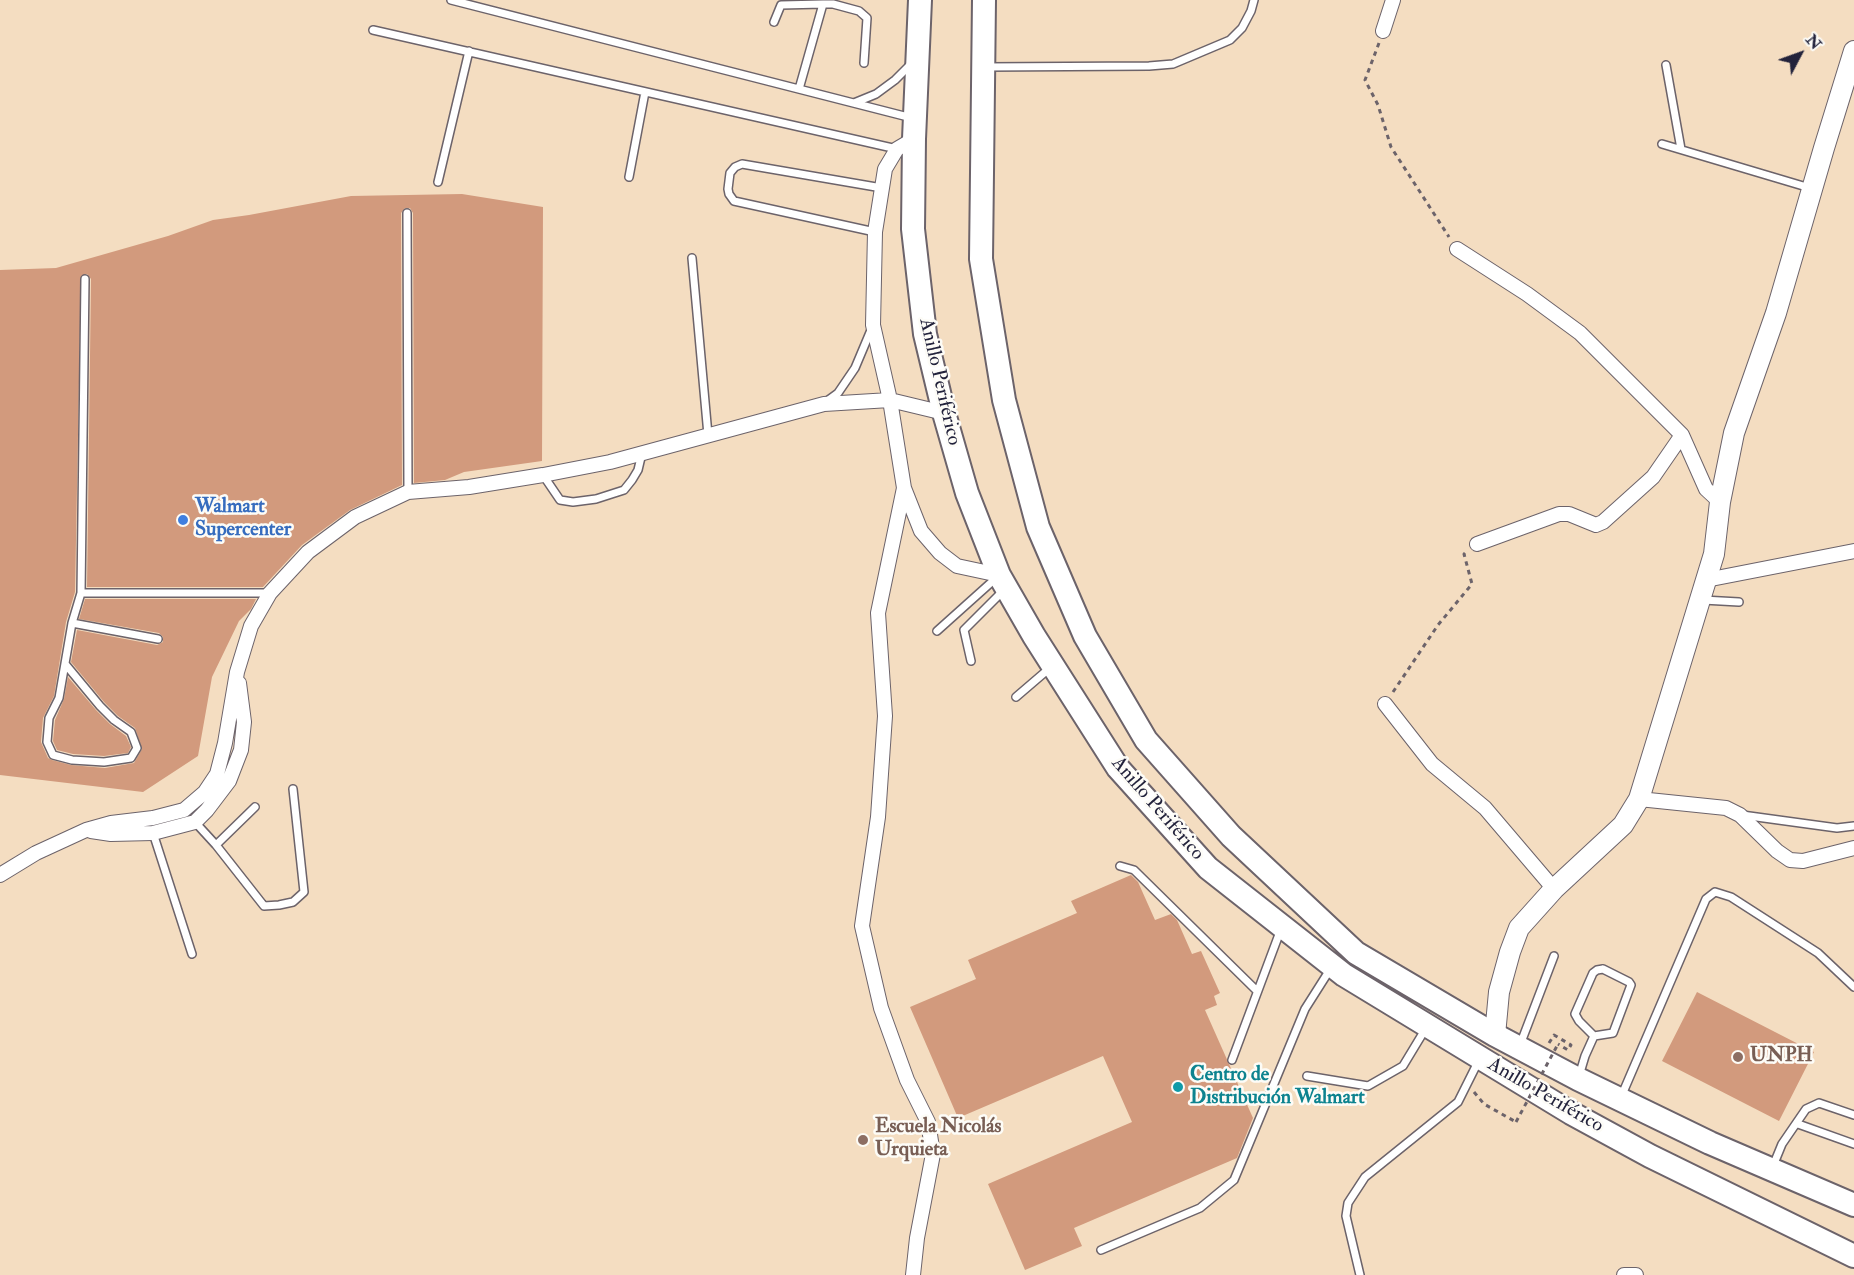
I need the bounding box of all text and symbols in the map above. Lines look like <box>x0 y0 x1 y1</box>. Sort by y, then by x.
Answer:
north arrow <box>1770 24 1830 84</box>
text: N <box>1801 30 1826 54</box>
street label: Anillo Periférico <box>913 316 965 448</box>
place label: Walmart Supercenter <box>195 496 291 543</box>
marker: Walmart Supercenter <box>176 513 190 527</box>
street label: Anillo Periférico <box>1105 752 1209 866</box>
place label: UNPH <box>1750 1045 1813 1069</box>
marker: UNPH <box>1731 1050 1745 1064</box>
street label: Anillo Periférico <box>1483 1053 1607 1139</box>
place label: Centro de Distribución Walmart <box>1190 1064 1365 1111</box>
marker: Centro de Distribución Walmart <box>1171 1080 1185 1094</box>
place label: Escuela Nicolás Urquieta <box>875 1116 1001 1163</box>
marker: Escuela Nicolás Urquieta <box>856 1133 870 1147</box>

